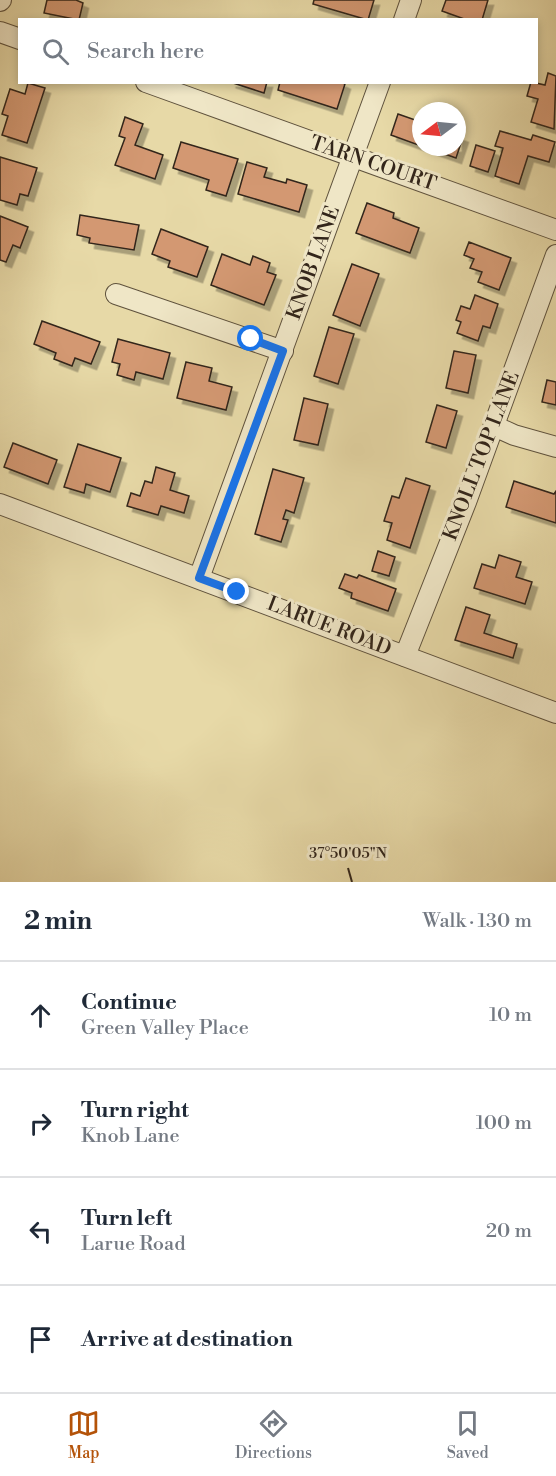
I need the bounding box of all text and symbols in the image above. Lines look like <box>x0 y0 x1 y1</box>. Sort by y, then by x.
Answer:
search box <box>18 18 538 84</box>
icon: search <box>39 35 72 68</box>
text: Search here <box>87 38 204 65</box>
north arrow <box>412 102 466 156</box>
street label: TARN COURT <box>306 131 440 197</box>
street label: KNOB LANE <box>282 203 346 323</box>
route start <box>237 325 263 351</box>
street label: KNOLL TOP LANE <box>438 368 526 544</box>
route end <box>223 578 249 604</box>
street label: LARUE ROAD <box>263 592 395 662</box>
text: 37°50'05"N <box>309 844 387 863</box>
text: 2 min <box>24 905 92 937</box>
text: Walk · 130 m <box>423 909 532 934</box>
text: Continue <box>81 989 177 1016</box>
icon: ahead <box>24 999 57 1032</box>
text: 10 m <box>489 1003 532 1028</box>
text: Green Valley Place <box>81 1016 249 1041</box>
text: Turn right <box>81 1097 189 1124</box>
icon: right <box>24 1107 57 1140</box>
text: 100 m <box>476 1111 532 1136</box>
text: Knob Lane <box>81 1124 180 1149</box>
text: Turn left <box>81 1205 172 1232</box>
icon: left <box>24 1215 57 1248</box>
text: 20 m <box>486 1219 532 1244</box>
text: Larue Road <box>81 1232 186 1257</box>
icon: arrive <box>24 1323 57 1356</box>
text: Arrive at destination <box>81 1326 293 1353</box>
tab: Map <box>67 1407 100 1463</box>
tab: Directions <box>235 1407 312 1463</box>
tab: Saved <box>447 1407 489 1463</box>

